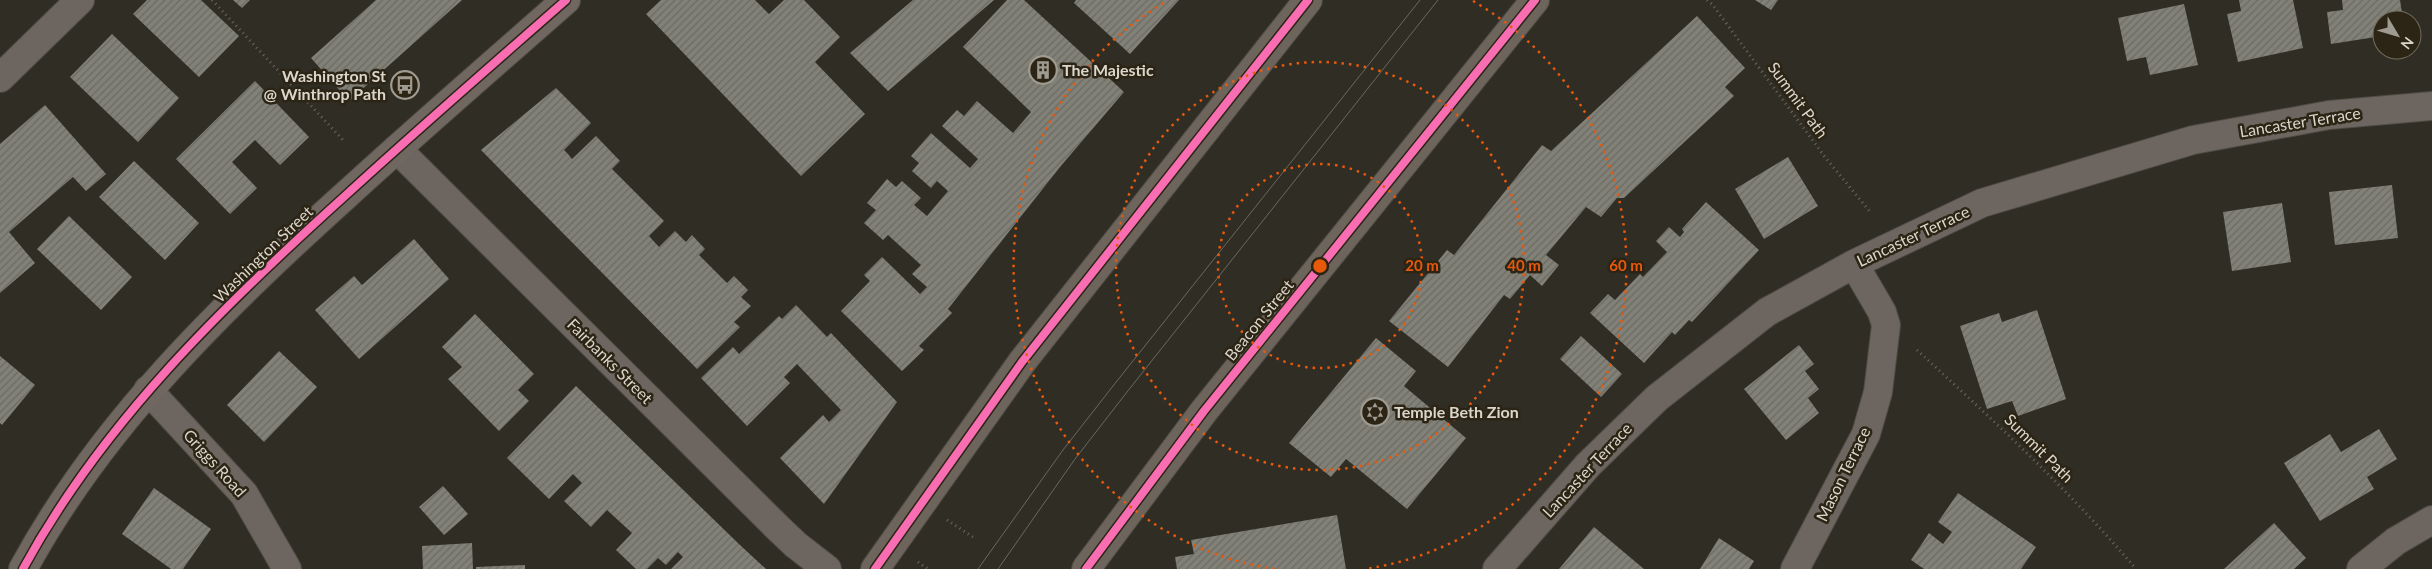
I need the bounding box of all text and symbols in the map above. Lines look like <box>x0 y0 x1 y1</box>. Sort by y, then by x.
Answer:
north arrow <box>2372 10 2422 60</box>
text: N <box>2398 34 2418 53</box>
building icon: The Majestic <box>1028 55 1058 85</box>
street label: Summit Path <box>1764 58 1832 141</box>
place label: The Majestic <box>1062 60 1154 79</box>
place label: Washington St @ Winthrop Path <box>263 66 386 103</box>
bus stop icon: Washington St @ Winthrop Path <box>390 70 420 100</box>
street label: Lancaster Terrace <box>2238 103 2362 140</box>
street label: Washington Street <box>209 201 316 306</box>
street label: Lancaster Terrace <box>1853 201 1972 270</box>
text: 20 m <box>1405 256 1439 274</box>
text: 40 m <box>1507 256 1541 274</box>
text: 60 m <box>1609 256 1643 274</box>
centre of rings <box>1311 257 1329 275</box>
street label: Beacon Street <box>1220 275 1297 364</box>
street label: Fairbanks Street <box>564 314 657 407</box>
synagogue icon: Temple Beth Zion <box>1360 397 1390 427</box>
place label: Temple Beth Zion <box>1394 402 1519 421</box>
street label: Summit Path <box>2001 409 2078 486</box>
street label: Lancaster Terrace <box>1538 418 1635 521</box>
street label: Mason Terrace <box>1812 424 1874 524</box>
street label: Griggs Road <box>180 425 251 500</box>

